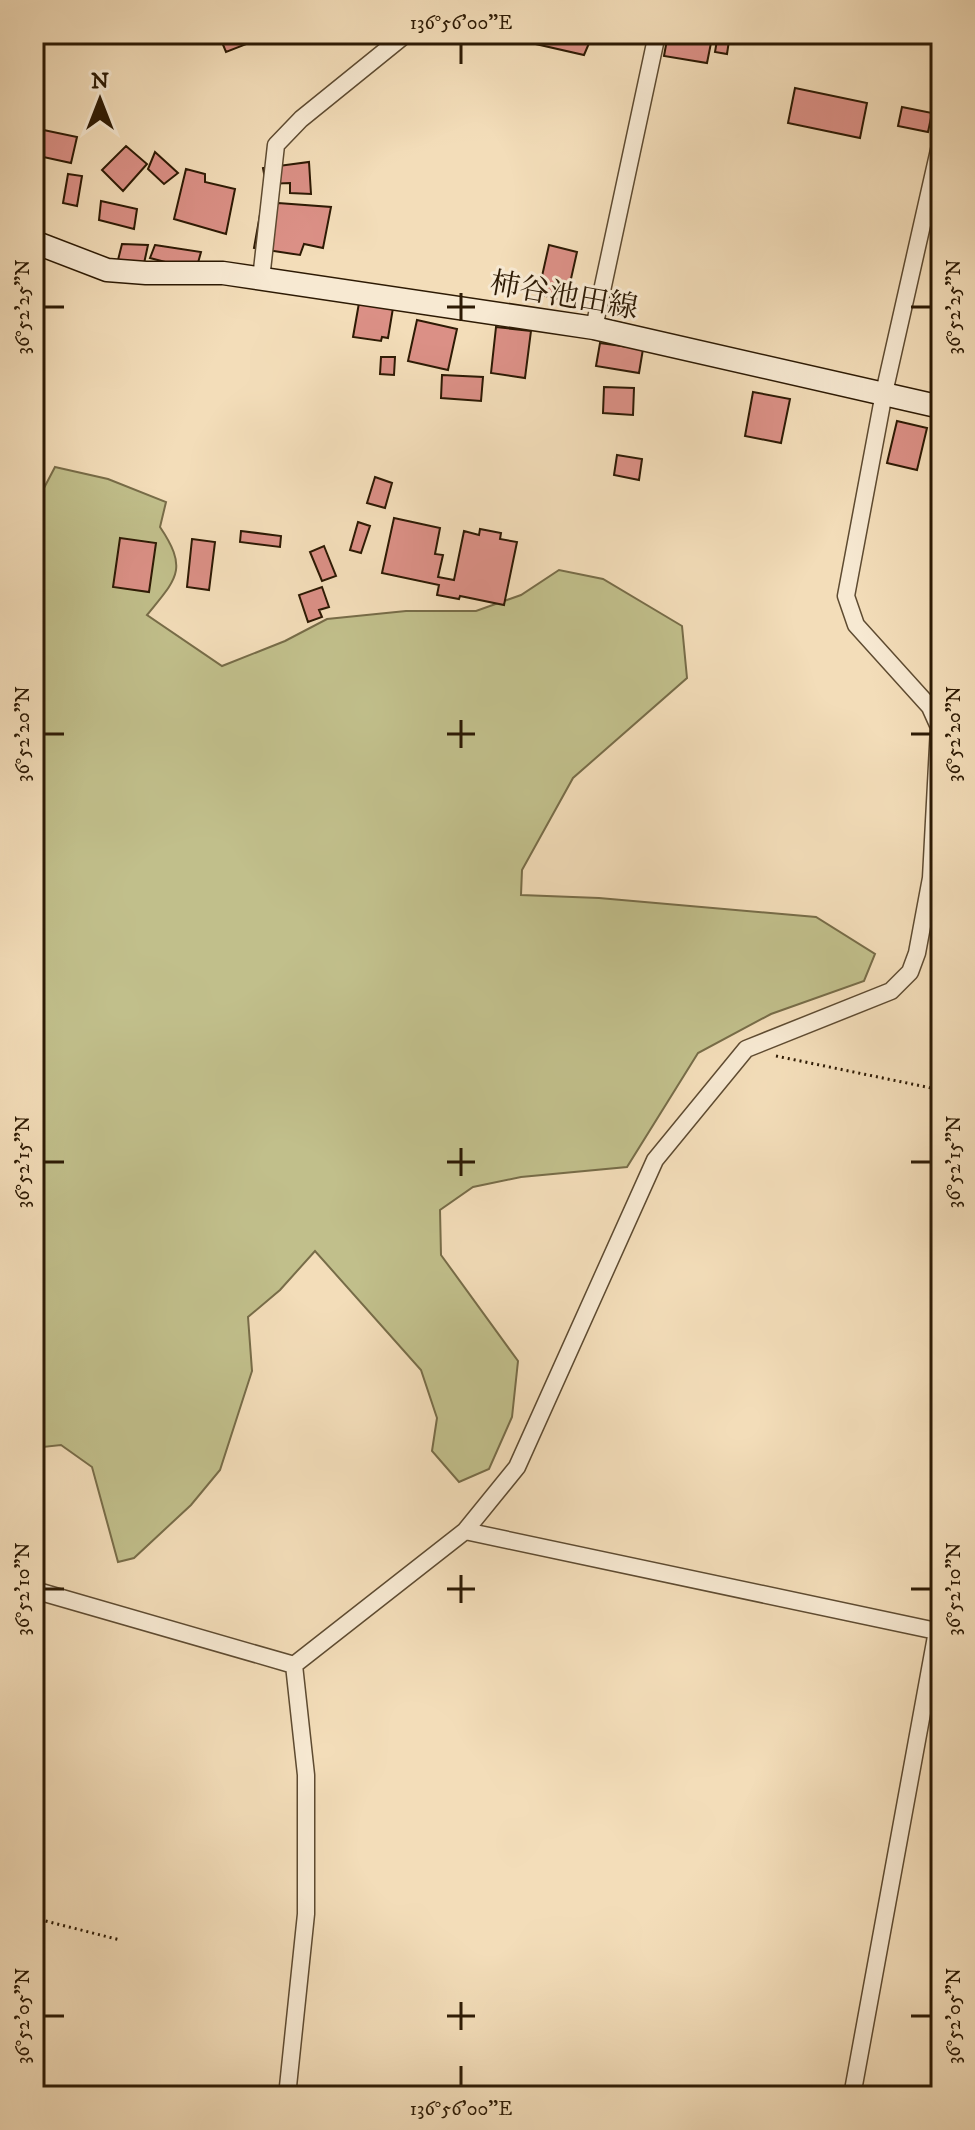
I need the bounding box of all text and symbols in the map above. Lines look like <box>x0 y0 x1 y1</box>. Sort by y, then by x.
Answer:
text: 136°56'00"E <box>410 11 512 36</box>
north arrow <box>60 60 140 140</box>
text: N <box>91 68 109 95</box>
text: 36°52'25"N <box>11 259 36 355</box>
text: 36°52'25"N <box>942 259 967 355</box>
street label: 柿谷池田線 <box>487 265 641 328</box>
text: 36°52'20"N <box>11 686 36 782</box>
text: 36°52'20"N <box>942 686 967 782</box>
text: 36°52'15"N <box>11 1116 36 1208</box>
text: 36°52'15"N <box>942 1116 967 1208</box>
text: 36°52'10"N <box>11 1542 36 1636</box>
text: 36°52'10"N <box>942 1542 967 1636</box>
text: 36°52'05"N <box>11 1968 36 2064</box>
text: 36°52'05"N <box>942 1968 967 2064</box>
text: 136°56'00"E <box>410 2097 512 2122</box>

